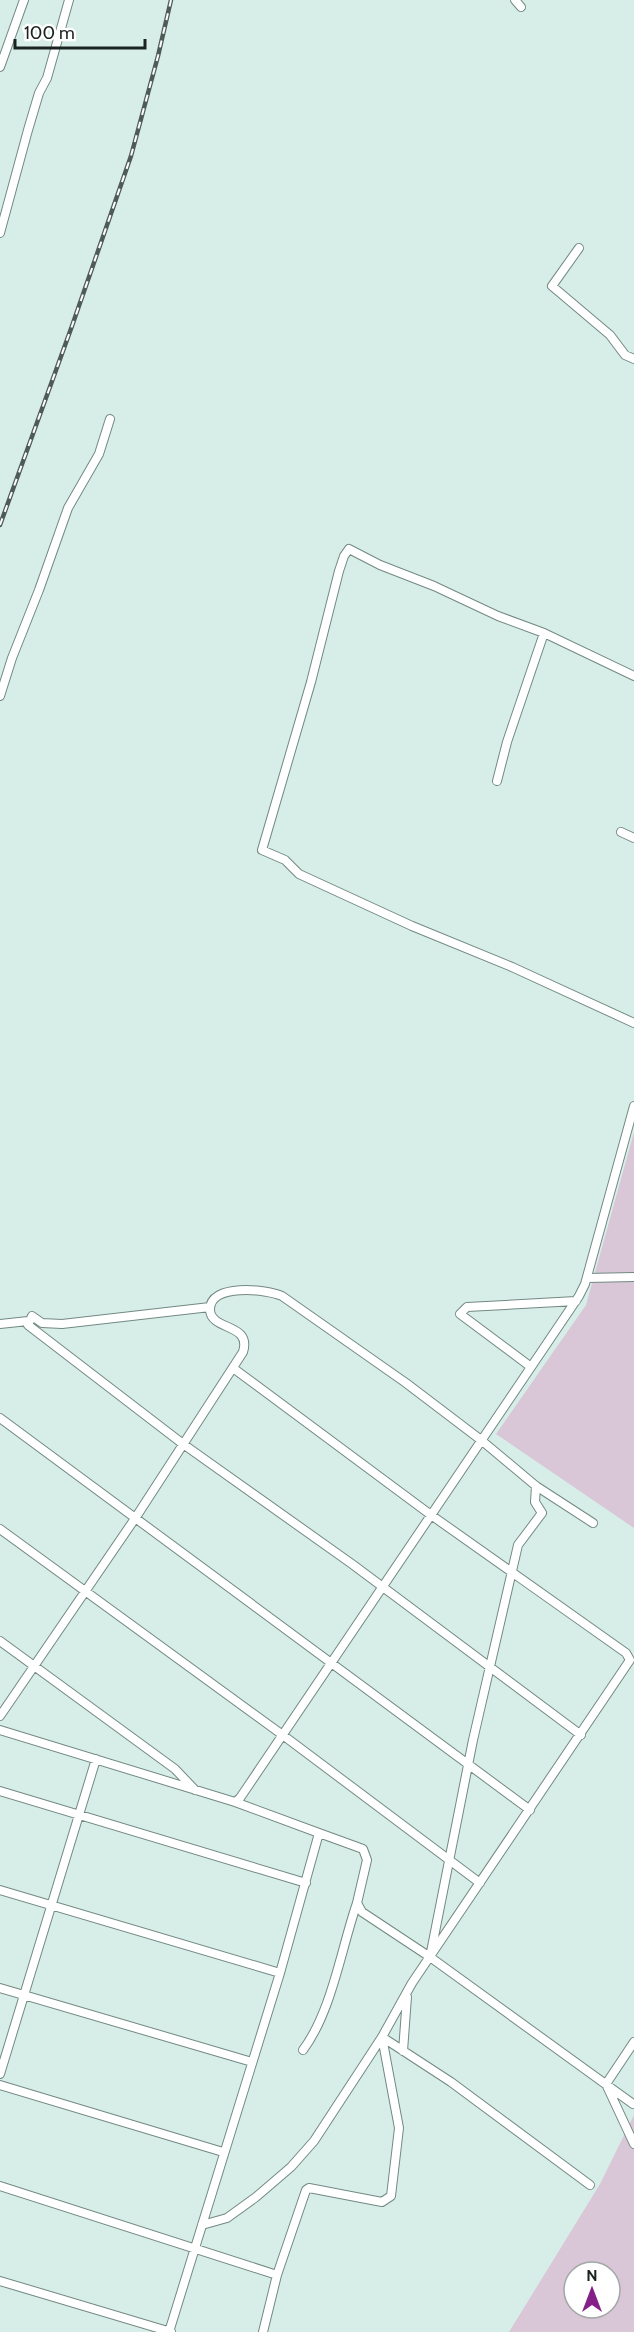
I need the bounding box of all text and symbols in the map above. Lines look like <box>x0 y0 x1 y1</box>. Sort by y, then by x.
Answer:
scale bar <box>15 12 146 50</box>
text: 100 m <box>24 22 75 44</box>
north arrow <box>562 2260 622 2320</box>
text: N <box>586 2266 598 2285</box>

